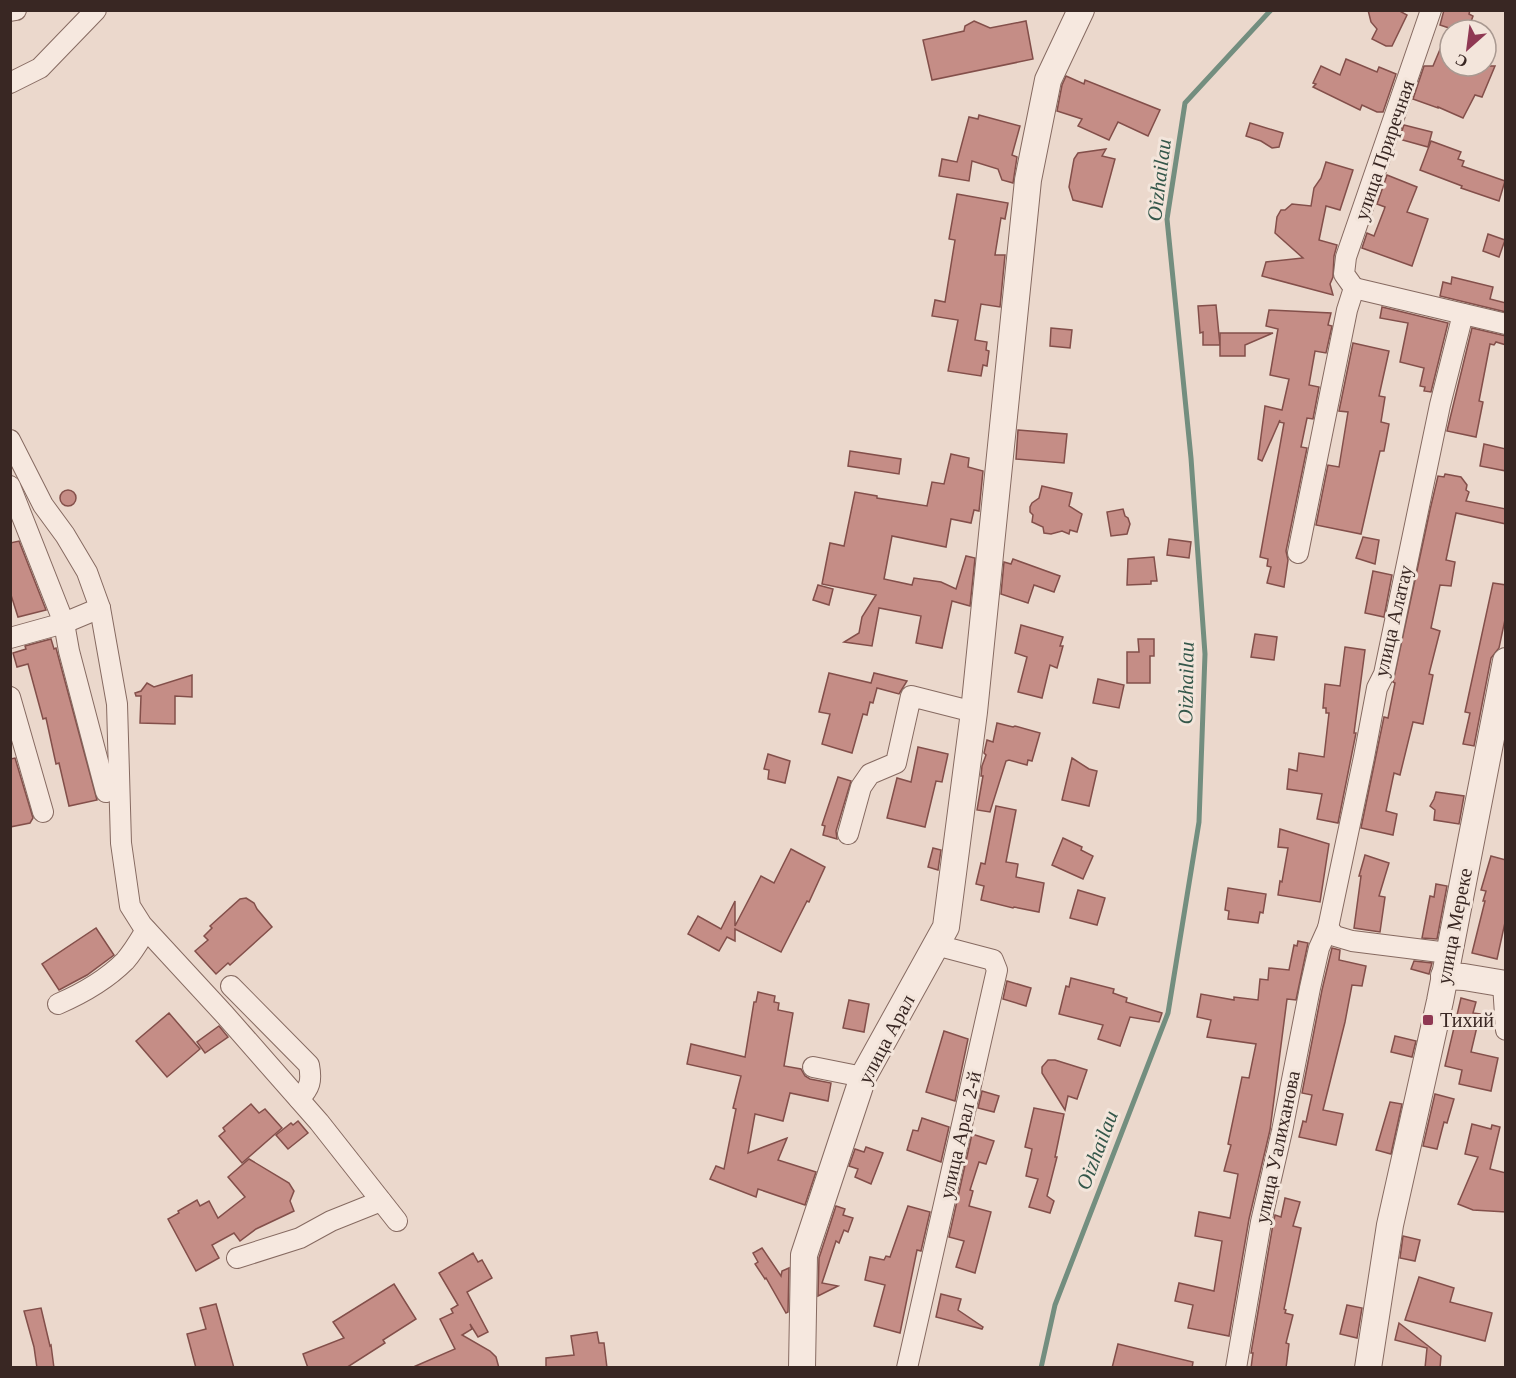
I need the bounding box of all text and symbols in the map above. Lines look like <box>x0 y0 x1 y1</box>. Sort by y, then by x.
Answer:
north arrow <box>1438 18 1498 78</box>
text: С <box>1452 51 1470 71</box>
street label: улица Приречная <box>1350 77 1419 223</box>
water label: Oizhailau <box>1142 137 1176 223</box>
street label: улица Алатау <box>1369 563 1418 679</box>
water label: Oizhailau <box>1173 641 1199 725</box>
street label: улица Мереке <box>1432 866 1477 986</box>
street label: улица Арал <box>853 991 920 1088</box>
place label: Тихий <box>1440 1009 1494 1031</box>
marker: Тихий <box>1421 1013 1435 1027</box>
street label: улица Уалиханова <box>1250 1068 1305 1226</box>
street label: улица Арал 2-й <box>935 1069 986 1201</box>
water label: Oizhailau <box>1071 1107 1123 1193</box>

